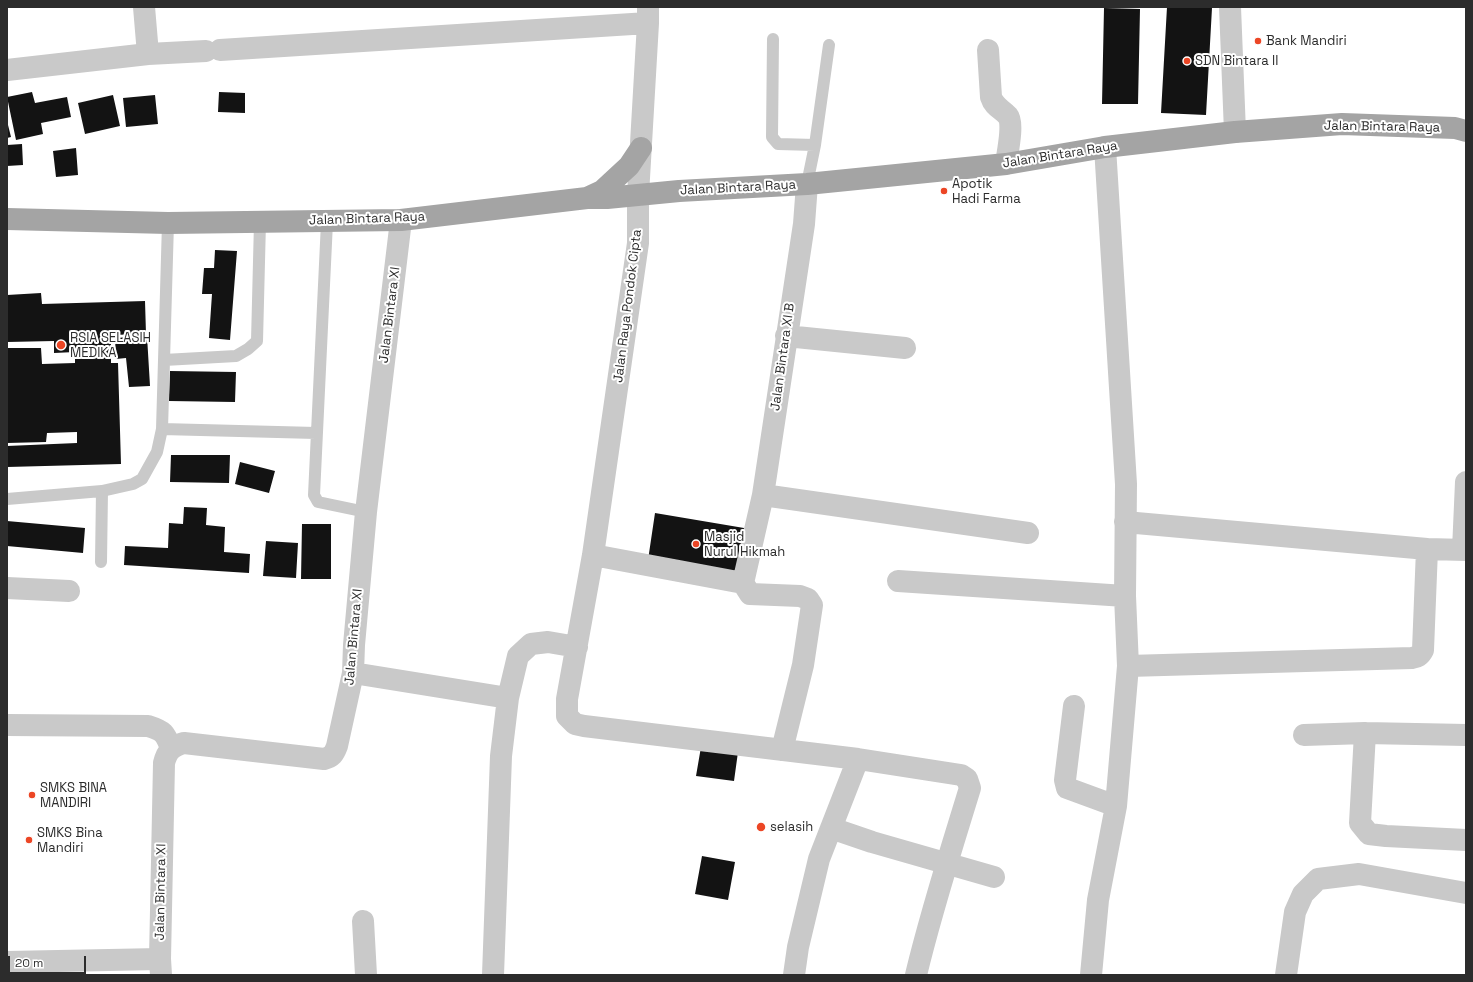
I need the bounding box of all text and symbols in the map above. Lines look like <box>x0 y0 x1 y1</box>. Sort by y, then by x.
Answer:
place label: Bank Mandiri <box>1266 33 1347 49</box>
marker: Bank Mandiri <box>1253 36 1263 46</box>
place label: SDN Bintara II <box>1195 53 1278 69</box>
marker: SDN Bintara II <box>1182 56 1192 66</box>
street label: Jalan Bintara Raya <box>1324 118 1440 136</box>
street label: Jalan Bintara Raya <box>1001 138 1119 172</box>
place label: Apotik Hadi Farma <box>952 176 1021 207</box>
street label: Jalan Bintara Raya <box>680 177 796 199</box>
marker: Apotik Hadi Farma <box>939 186 949 196</box>
street label: Jalan Bintara Raya <box>309 209 425 229</box>
street label: Jalan Raya Pondok Cipta <box>611 228 645 384</box>
street label: Jalan Bintara XI <box>376 266 404 364</box>
street label: Jalan Bintara XI B <box>768 302 798 412</box>
place label: RSIA SELASIH MEDIKA <box>70 330 151 361</box>
marker: RSIA SELASIH MEDIKA <box>55 339 67 351</box>
place label: Masjid Nurul Hikmah <box>704 529 785 560</box>
marker: Masjid Nurul Hikmah <box>691 539 701 549</box>
street label: Jalan Bintara XI <box>342 588 366 686</box>
place label: SMKS BINA MANDIRI <box>40 780 107 811</box>
marker: SMKS BINA MANDIRI <box>27 790 37 800</box>
place label: selasih <box>770 819 813 835</box>
marker: selasih <box>755 821 767 833</box>
place label: SMKS Bina Mandiri <box>37 825 103 856</box>
marker: SMKS Bina Mandiri <box>24 835 34 845</box>
street label: Jalan Bintara XI <box>152 843 170 941</box>
scale bar <box>10 948 88 974</box>
text: 20 m <box>15 955 43 971</box>

